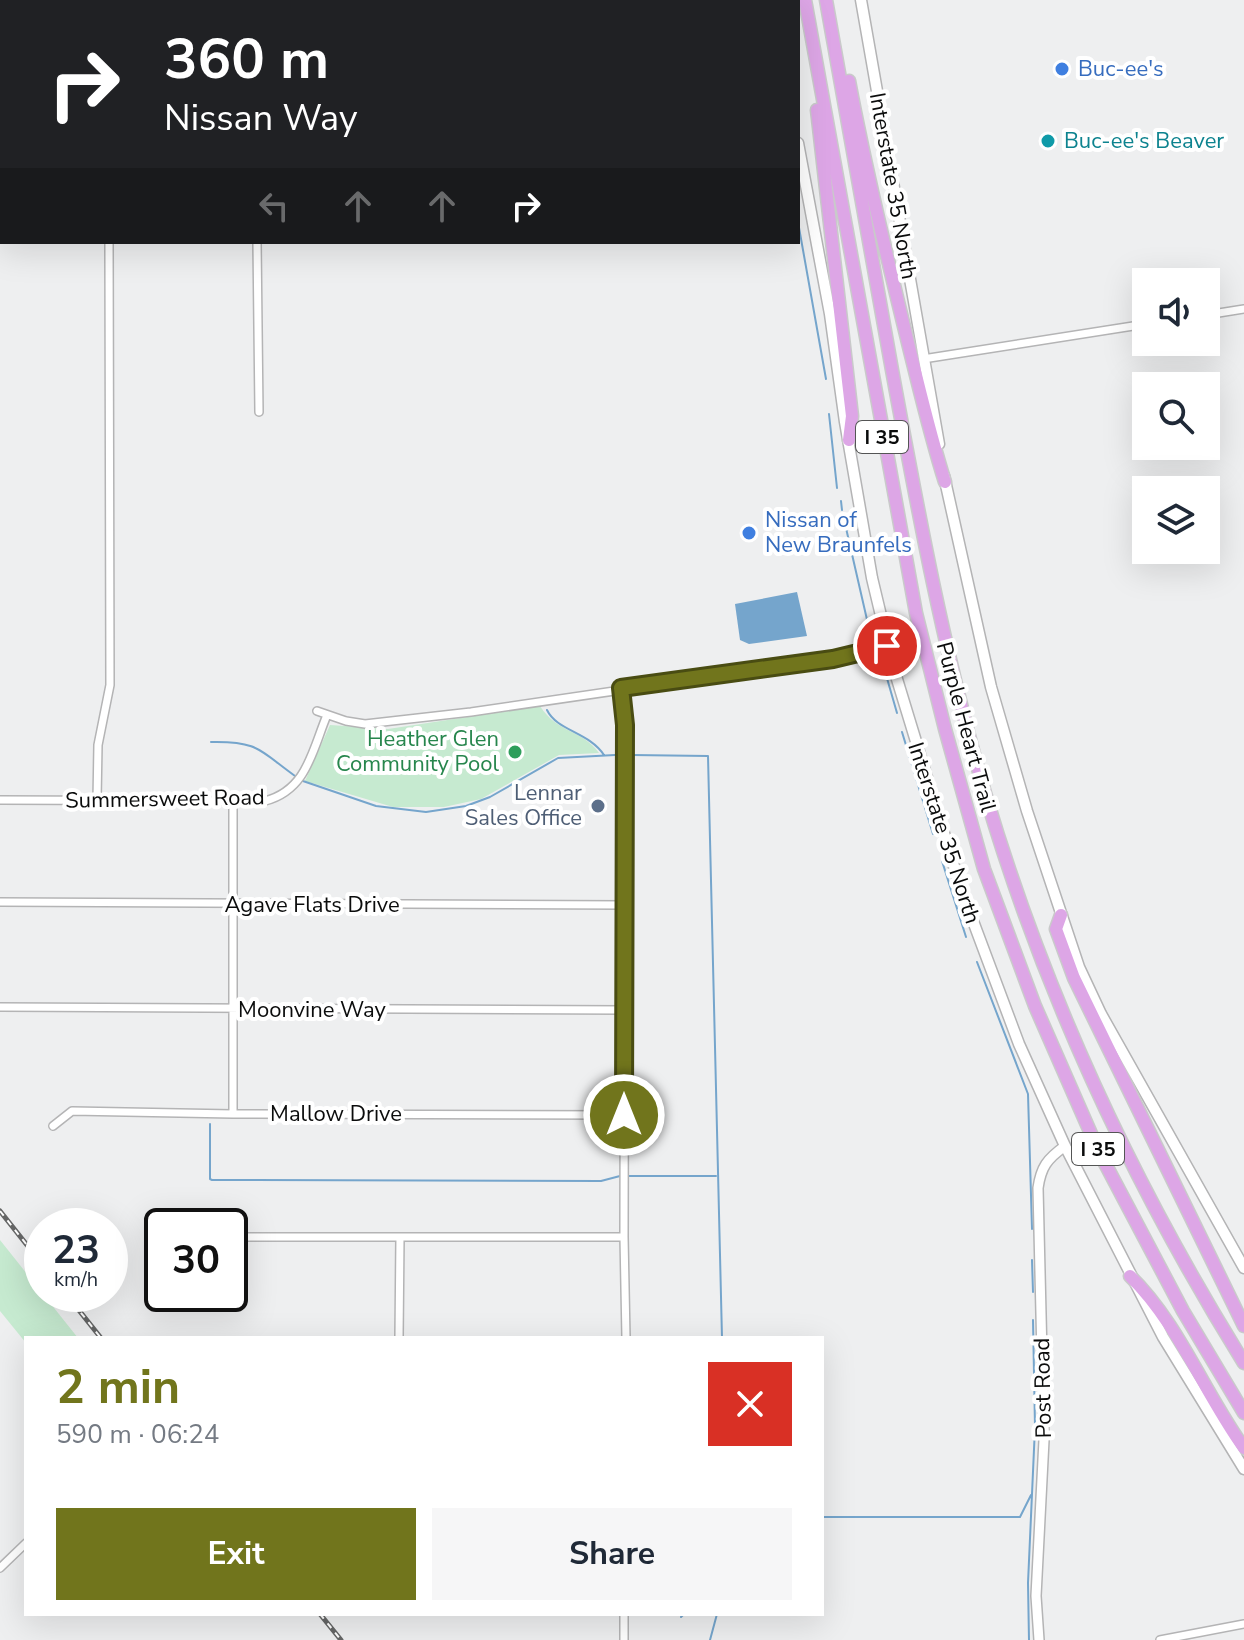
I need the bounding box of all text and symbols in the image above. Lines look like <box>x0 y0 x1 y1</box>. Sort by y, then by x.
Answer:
text: 360 m <box>164 21 329 98</box>
icon: right <box>32 32 136 136</box>
place label: Buc-ee's <box>1078 54 1164 84</box>
marker: Buc-ee's <box>1053 60 1071 78</box>
street label: Interstate 35 North <box>862 90 924 282</box>
text: Nissan Way <box>164 94 357 143</box>
place label: Buc-ee's Beaver <box>1064 126 1224 156</box>
marker: Buc-ee's Beaver <box>1039 132 1057 150</box>
icon: left <box>252 184 296 228</box>
icon: ahead <box>336 184 380 228</box>
icon: ahead <box>420 184 464 228</box>
icon: right <box>504 184 548 228</box>
map controls <box>1132 268 1220 564</box>
button: sound <box>1132 268 1220 356</box>
button: search <box>1132 372 1220 460</box>
road number: I 35 <box>856 421 908 453</box>
button: layers <box>1132 476 1220 564</box>
place label: Nissan of New Braunfels <box>765 505 912 560</box>
marker: Nissan of New Braunfels <box>740 524 758 542</box>
pin <box>853 612 921 680</box>
icon: arrive <box>865 624 909 668</box>
street label: Purple Heart Trail <box>929 639 1003 816</box>
place label: Heather Glen Community Pool <box>336 724 499 779</box>
street label: Interstate 35 North <box>901 738 987 928</box>
marker: Heather Glen Community Pool <box>506 743 524 761</box>
place label: Lennar Sales Office <box>465 778 582 833</box>
street label: Summersweet Road <box>65 782 265 816</box>
marker: Lennar Sales Office <box>589 797 607 815</box>
street label: Agave Flats Drive <box>224 890 400 920</box>
street label: Moonvine Way <box>238 995 387 1025</box>
position arrow <box>582 1073 666 1157</box>
street label: Mallow Drive <box>270 1099 402 1129</box>
road number: I 35 <box>1072 1133 1124 1165</box>
speed limit sign: 30 <box>144 1208 248 1312</box>
text: 23 <box>52 1223 100 1277</box>
text: km/h <box>54 1266 98 1293</box>
street label: Post Road <box>1027 1337 1059 1439</box>
text: 2 min <box>56 1354 180 1420</box>
button: close <box>708 1362 792 1446</box>
text: 590 m · 06:24 <box>56 1417 219 1452</box>
button: Exit <box>56 1508 416 1600</box>
button: Share <box>432 1508 792 1600</box>

